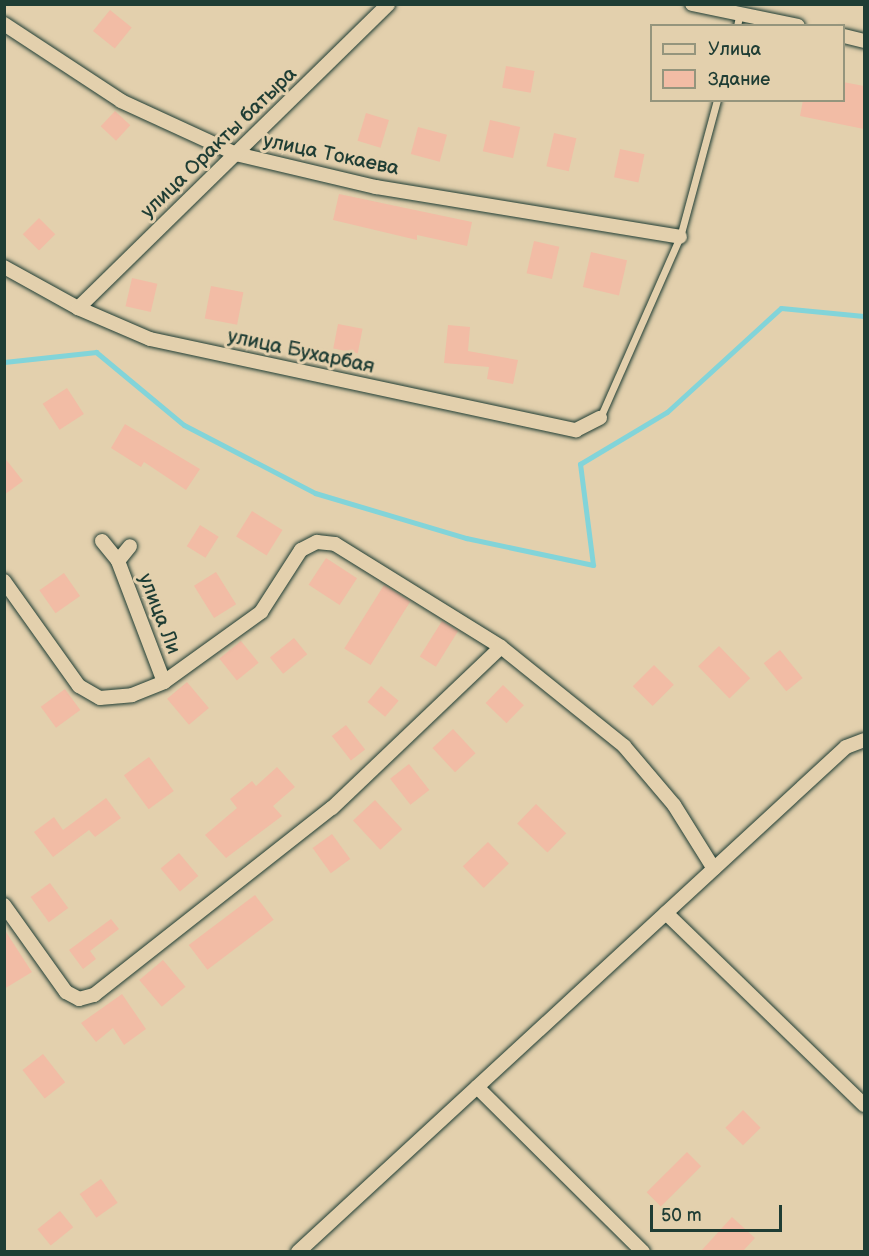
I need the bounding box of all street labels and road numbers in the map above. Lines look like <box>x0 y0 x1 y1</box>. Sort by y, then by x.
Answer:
street label: улица Оракты батыра <box>136 62 302 224</box>
street label: улица Токаева <box>261 129 401 181</box>
street label: улица Бухарбая <box>225 325 377 379</box>
street label: улица Ли <box>133 570 185 658</box>

